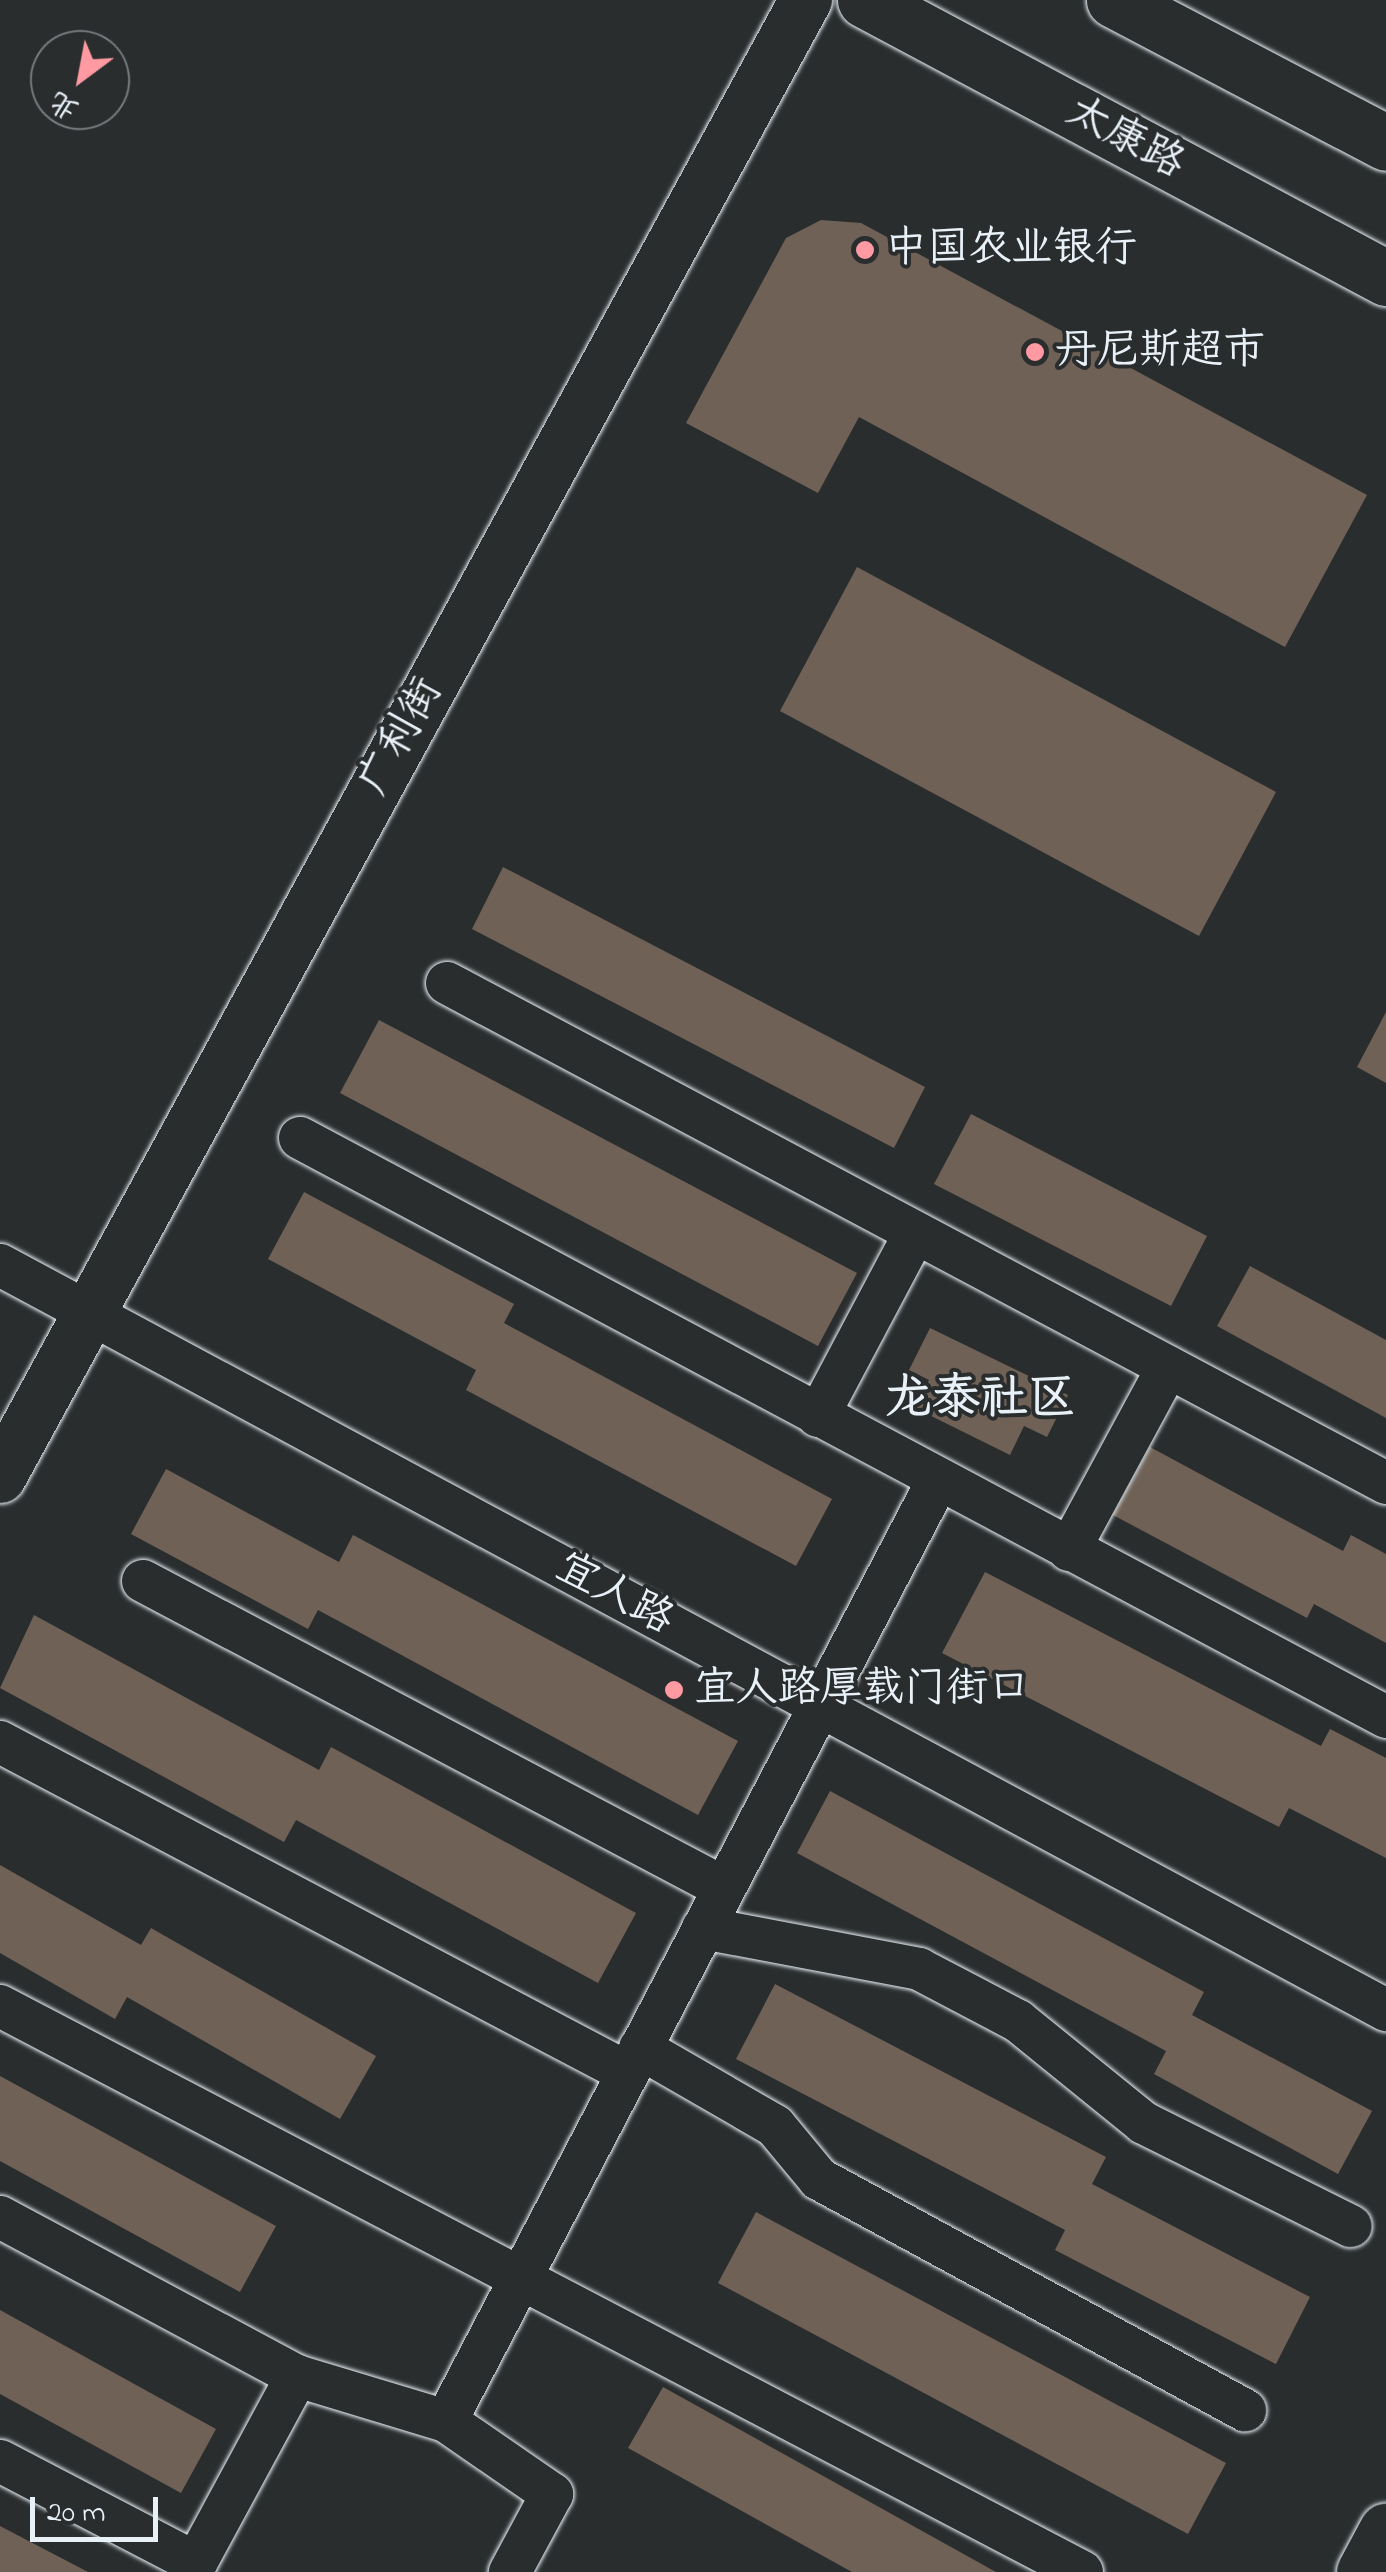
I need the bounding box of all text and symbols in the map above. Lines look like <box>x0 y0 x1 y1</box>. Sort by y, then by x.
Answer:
north arrow <box>30 30 130 130</box>
text: 北 <box>42 79 88 129</box>
street label: 太康路 <box>1058 87 1192 191</box>
place label: 中国农业银行 <box>885 225 1137 275</box>
marker: 中国农业银行 <box>854 239 876 261</box>
place label: 丹尼斯超市 <box>1055 327 1265 377</box>
marker: 丹尼斯超市 <box>1024 341 1046 363</box>
street label: 广利街 <box>349 670 455 804</box>
district label: 龙泰社区 <box>884 1372 1076 1430</box>
street label: 宜人路 <box>547 1543 681 1647</box>
place label: 宜人路厚载门街口 <box>694 1665 1030 1715</box>
marker: 宜人路厚载门街口 <box>663 1679 685 1701</box>
scale bar <box>35 2477 162 2539</box>
text: 20 m <box>47 2492 106 2536</box>

